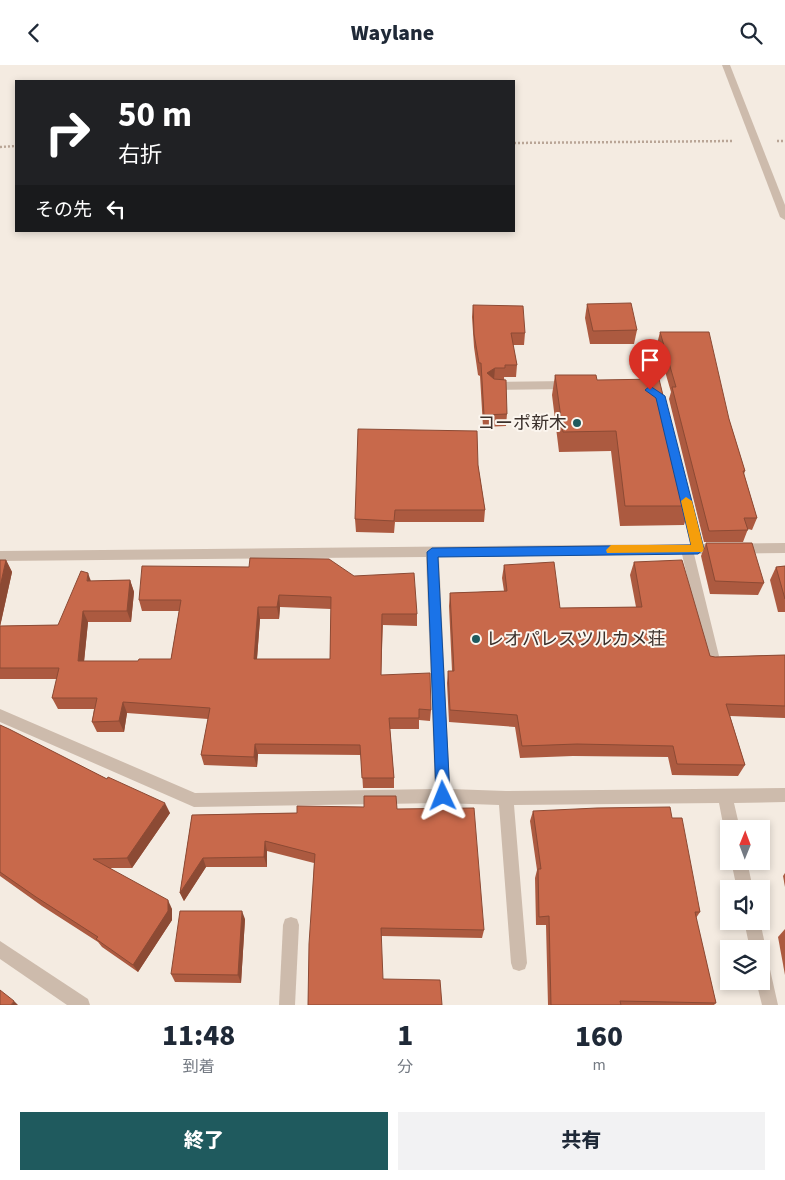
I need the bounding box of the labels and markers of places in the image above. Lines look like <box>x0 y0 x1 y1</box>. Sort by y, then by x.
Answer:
pin <box>629 339 671 390</box>
place label: コーポ新木 <box>477 411 567 436</box>
marker: コーポ新木 <box>571 417 583 429</box>
place label: レオパレスツルカメ荘 <box>486 627 665 652</box>
marker: レオパレスツルカメ荘 <box>470 633 482 645</box>

